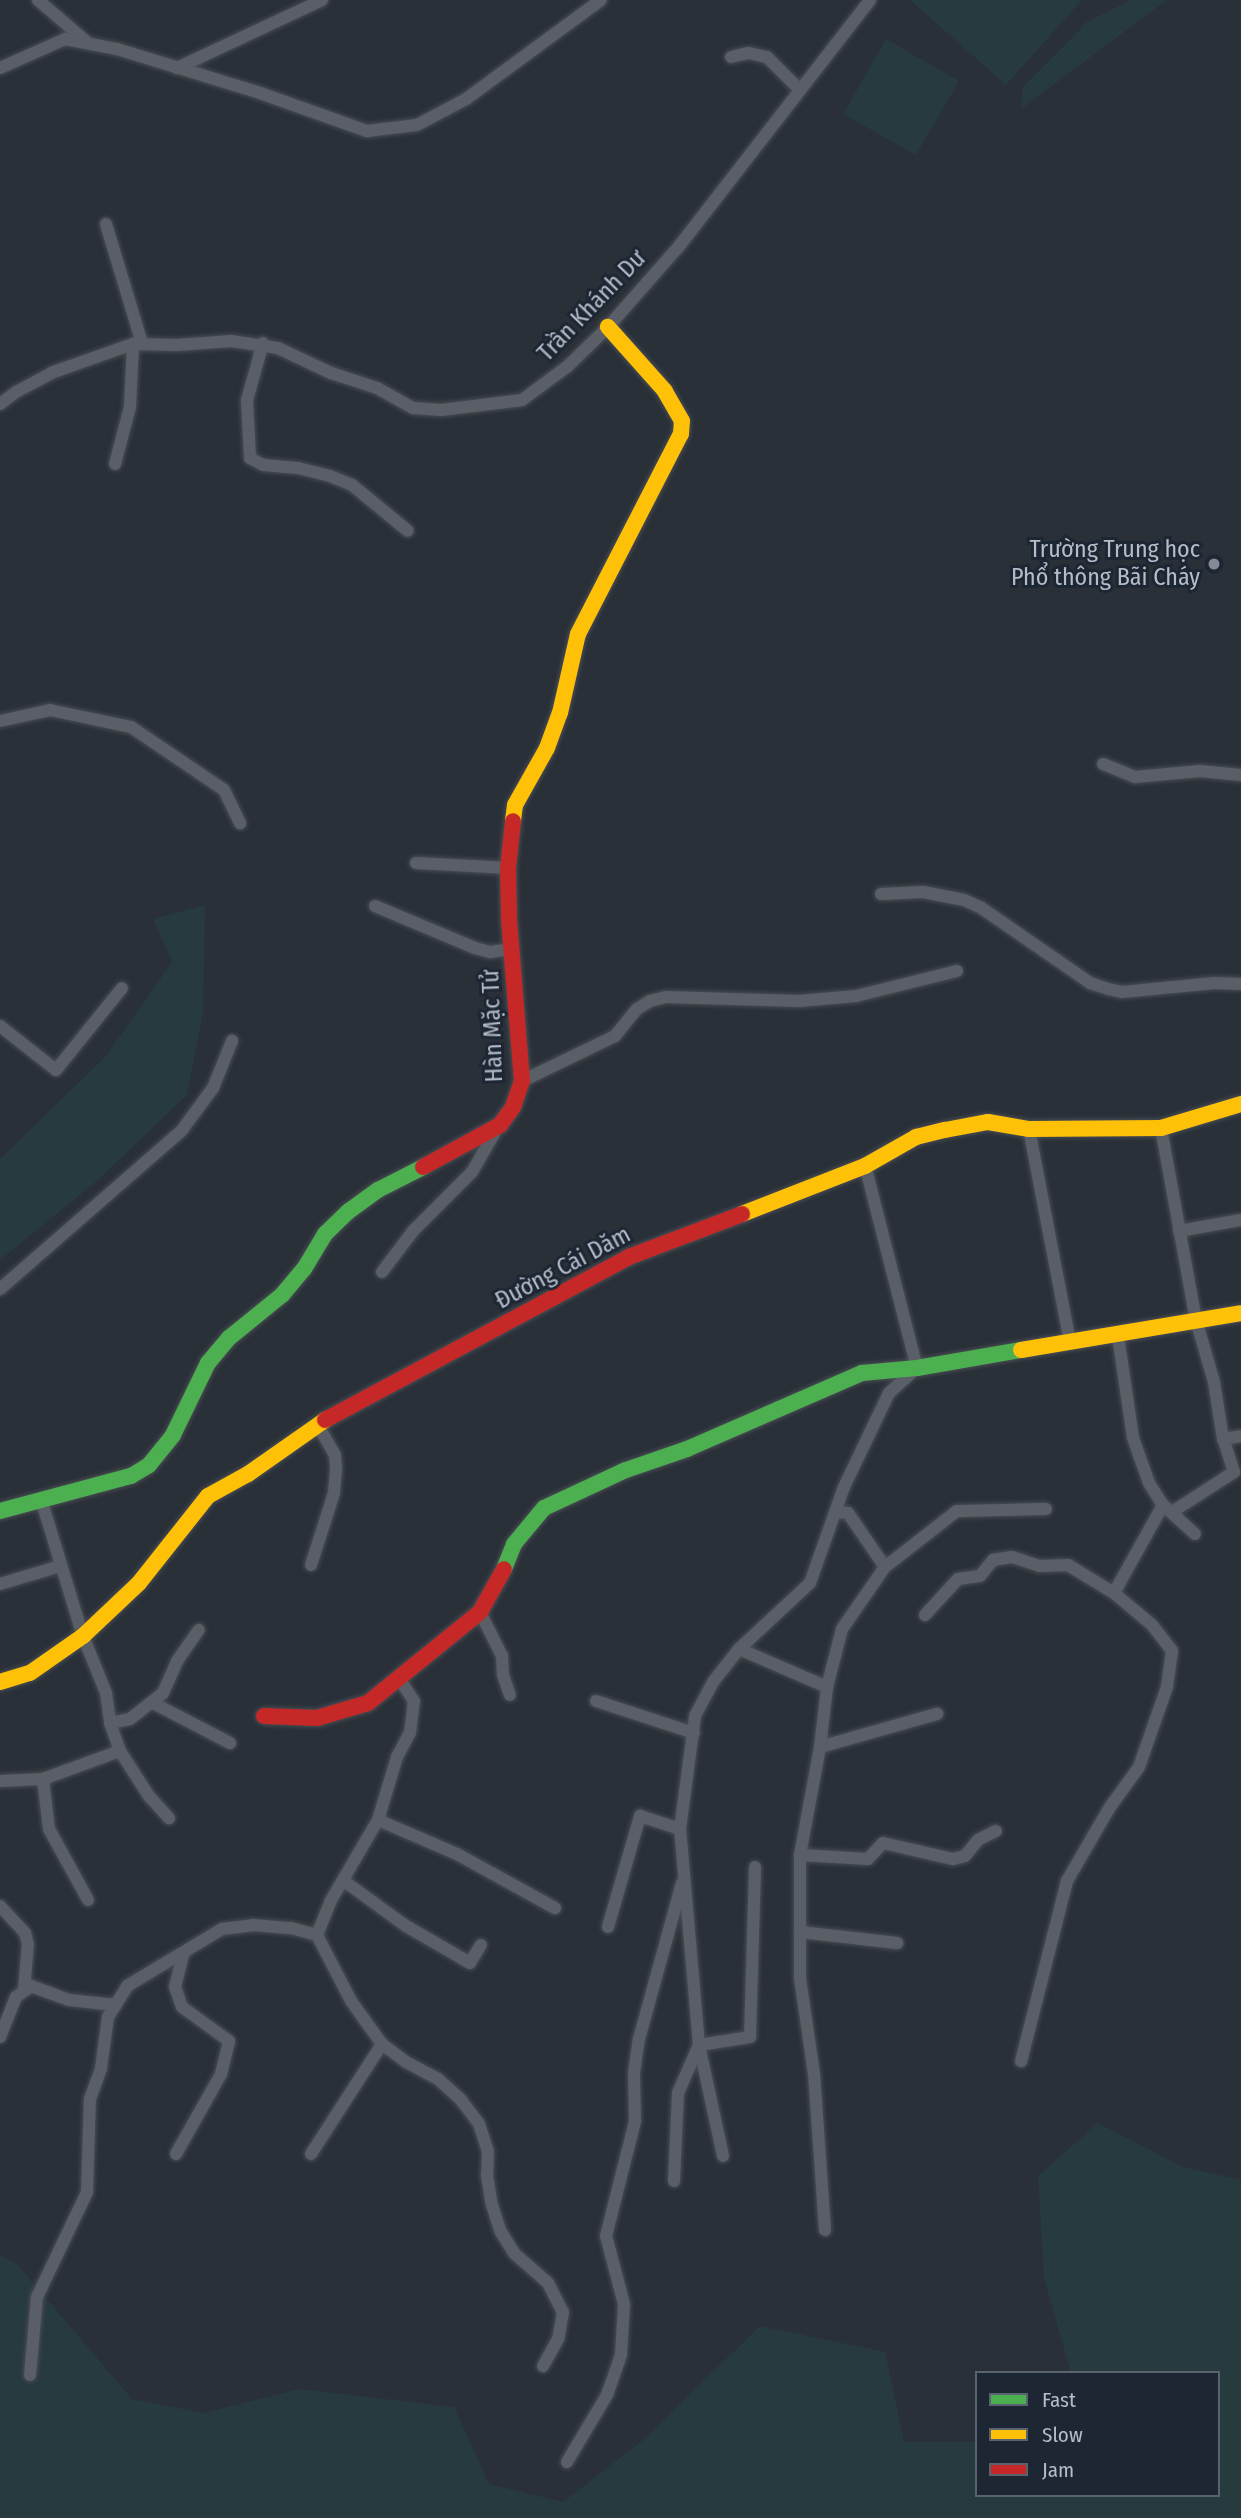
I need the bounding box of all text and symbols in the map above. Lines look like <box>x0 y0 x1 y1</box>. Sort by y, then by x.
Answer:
street label: Trần Khánh Dư <box>532 244 652 368</box>
place label: Trường Trung học Phổ thông Bãi Cháy <box>1011 536 1200 592</box>
marker: Trường Trung học Phổ thông Bãi Cháy <box>1206 556 1222 572</box>
street label: Hàn Mặc Tử <box>477 969 509 1083</box>
street label: Đường Cái Dăm <box>491 1220 635 1316</box>
legend <box>975 2371 1220 2497</box>
text: Fast <box>1042 2387 1076 2413</box>
text: Slow <box>1042 2422 1083 2448</box>
text: Jam <box>1042 2457 1074 2483</box>

